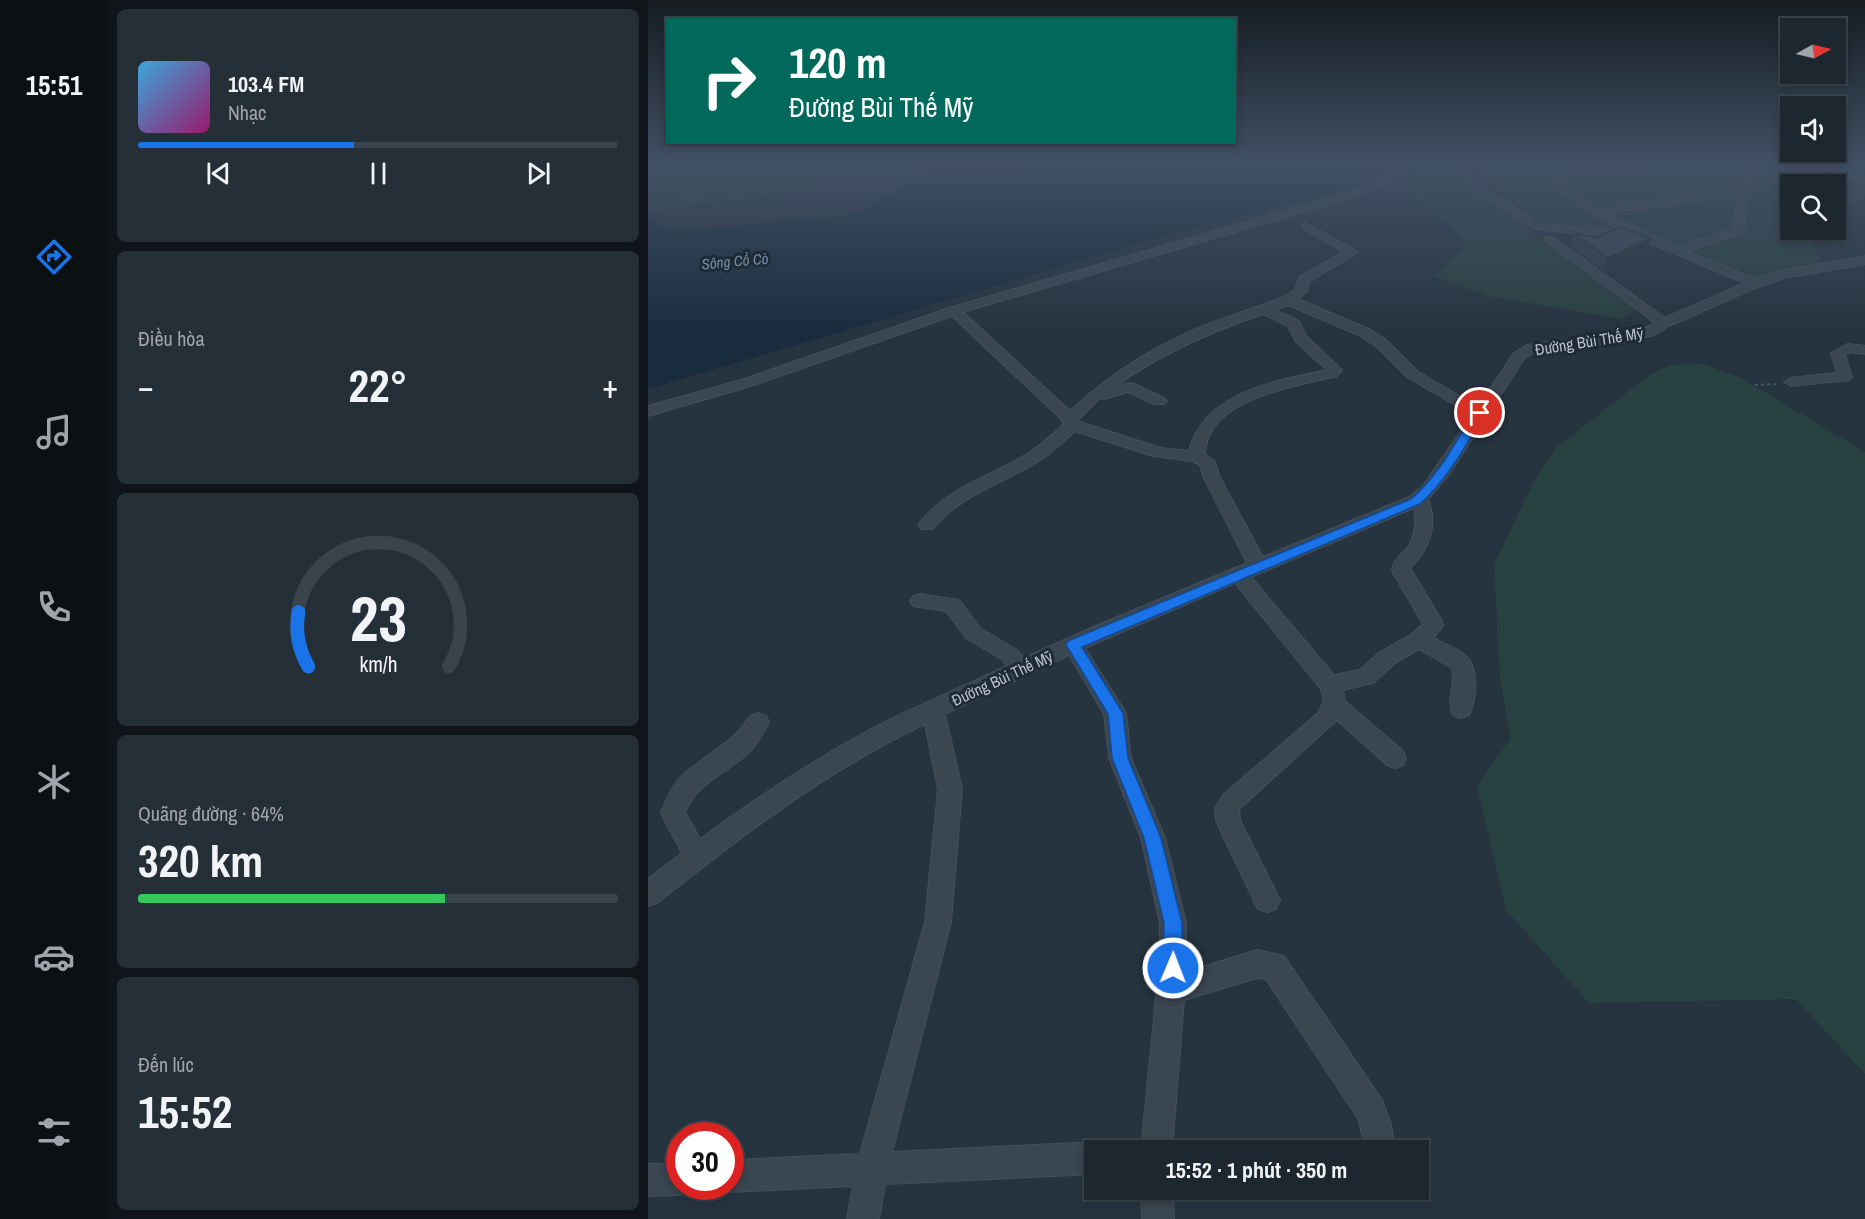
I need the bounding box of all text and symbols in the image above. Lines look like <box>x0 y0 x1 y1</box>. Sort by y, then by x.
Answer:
north arrow <box>1780 18 1846 84</box>
map controls <box>1780 18 1846 240</box>
text: 120 m <box>789 35 887 91</box>
icon: right <box>690 42 768 120</box>
text: 15:51 <box>26 67 82 103</box>
text: 103.4 FM <box>228 69 304 99</box>
text: Đường Bùi Thế Mỹ <box>789 89 973 125</box>
button: sound <box>1780 96 1846 162</box>
text: Nhạc <box>228 99 266 126</box>
icon: previous <box>202 157 235 190</box>
icon: pause <box>362 157 395 190</box>
icon: next <box>522 157 555 190</box>
button: search <box>1780 174 1846 240</box>
icon: directions <box>33 236 75 278</box>
water label: Sông Cổ Cò <box>701 248 769 274</box>
street label: Đường Bùi Thế Mỹ <box>1533 322 1645 360</box>
text: Điều hòa <box>138 325 205 352</box>
text: 22° <box>348 355 408 416</box>
text: − <box>138 364 154 408</box>
text: + <box>602 364 618 408</box>
pin <box>1454 387 1505 438</box>
icon: arrive <box>1463 396 1496 429</box>
icon: music <box>33 411 75 453</box>
text: 23 <box>350 576 406 660</box>
icon: phone <box>33 586 75 628</box>
street label: Đường Bùi Thế Mỹ <box>948 645 1057 711</box>
text: km/h <box>359 650 397 679</box>
icon: climate <box>33 761 75 803</box>
text: Quãng đường · 64% <box>138 800 284 827</box>
text: 320 km <box>138 830 263 891</box>
icon: car <box>33 936 75 978</box>
position arrow <box>1141 936 1205 1000</box>
text: Đến lúc <box>138 1051 194 1078</box>
text: 15:52 <box>138 1081 232 1142</box>
icon: filters <box>33 1111 75 1153</box>
speed limit sign: 30 <box>666 1122 744 1200</box>
text: 15:52 · 1 phút · 350 m <box>1166 1155 1347 1185</box>

